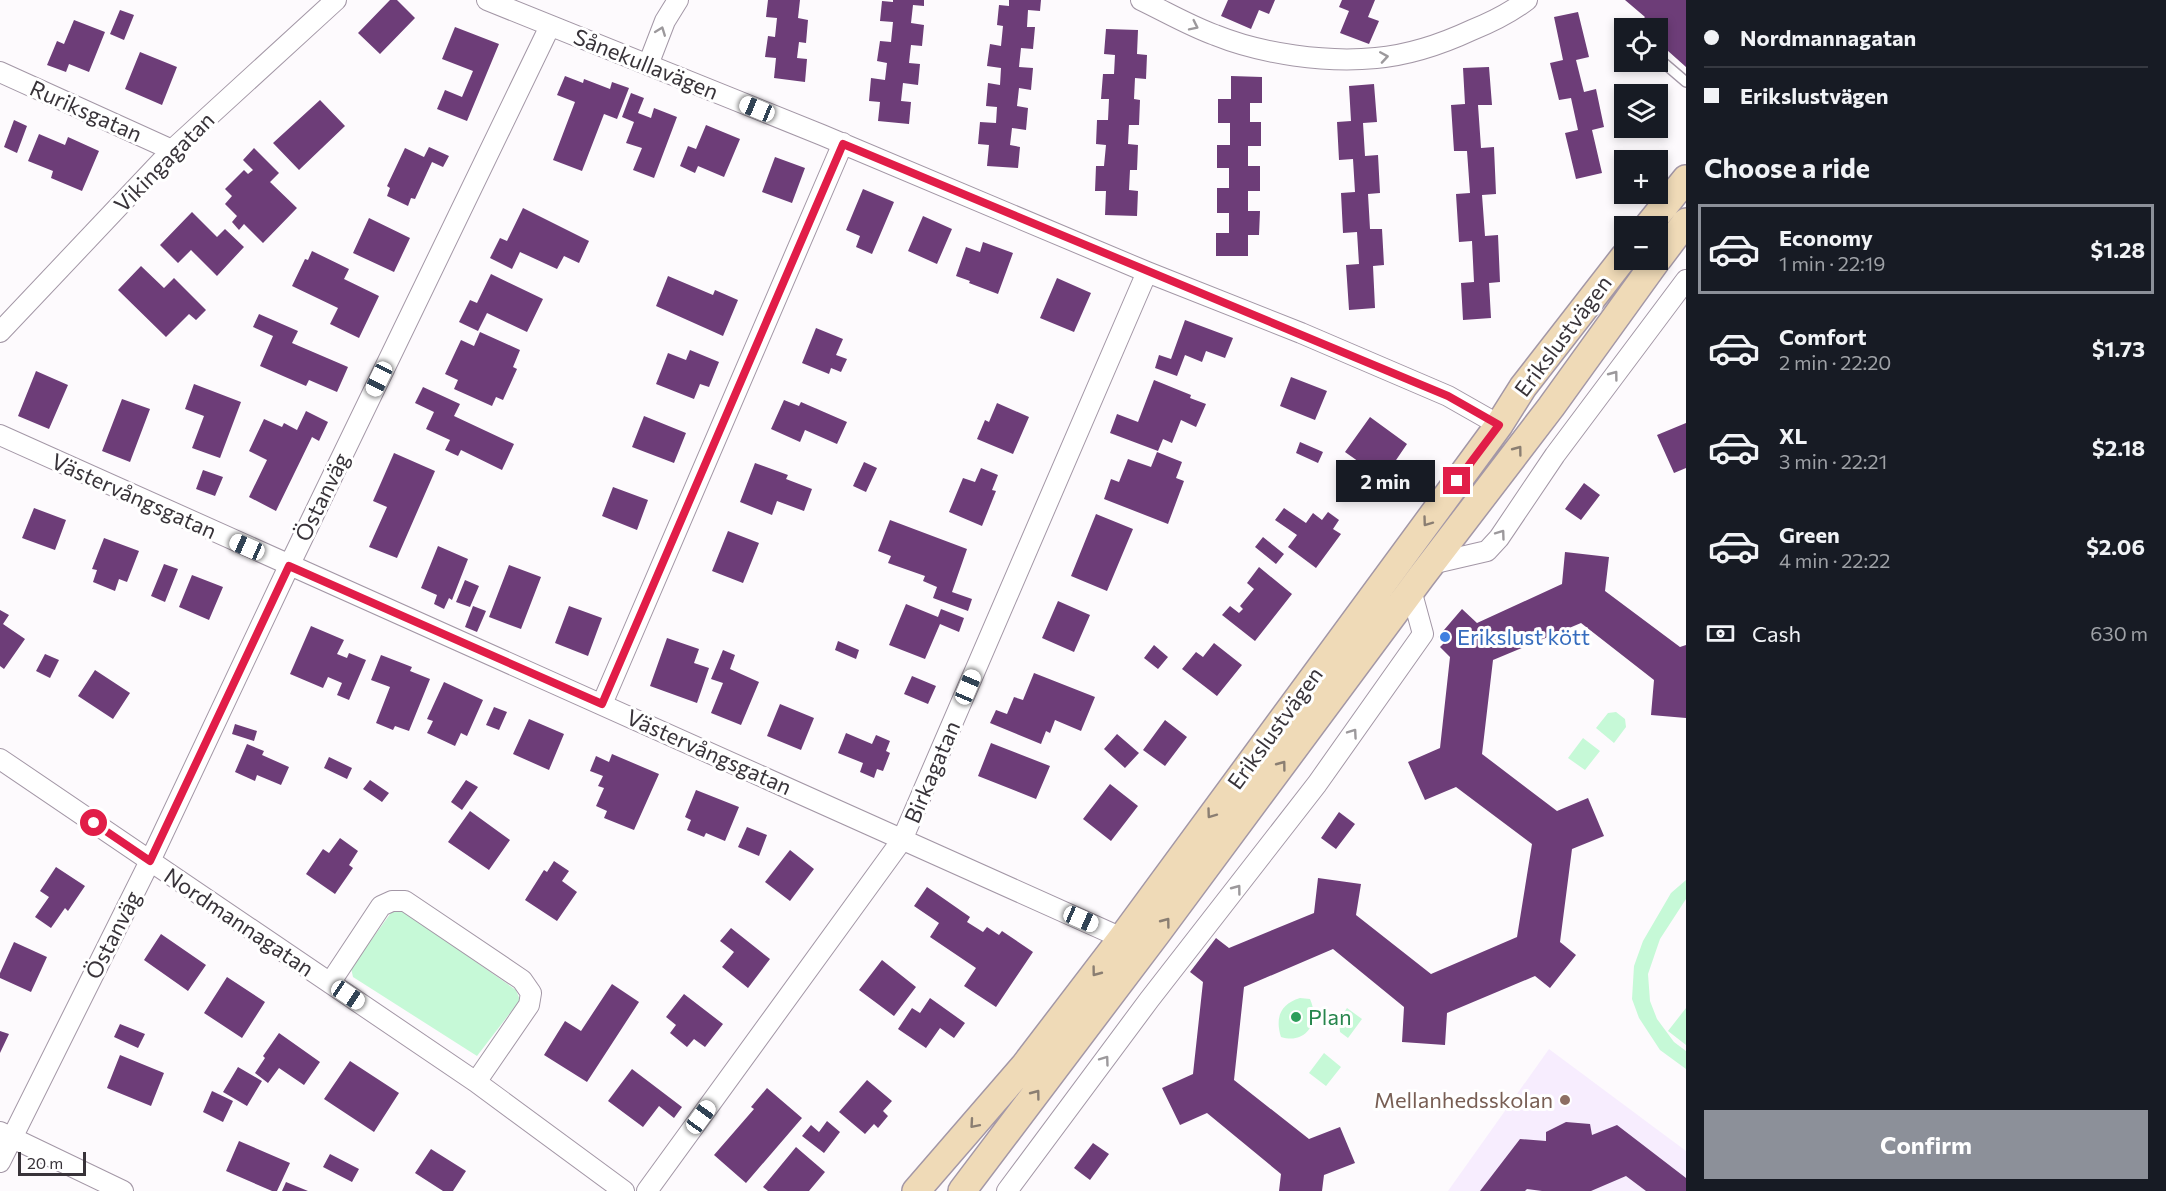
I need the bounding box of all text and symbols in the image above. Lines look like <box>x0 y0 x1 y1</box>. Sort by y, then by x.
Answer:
one-way arrow <box>1187 18 1198 30</box>
map controls <box>1614 18 1668 270</box>
button: locate <box>1614 18 1668 72</box>
street label: Sånekullavägen <box>570 22 722 105</box>
text: Nordmannagatan <box>1740 24 1916 51</box>
one-way arrow <box>654 27 666 38</box>
one-way arrow <box>1379 51 1388 63</box>
street label: Ruriksgatan <box>26 74 146 147</box>
text: Erikslustvägen <box>1740 82 1889 109</box>
button: layers <box>1614 84 1668 138</box>
car <box>737 94 777 124</box>
street label: Vikingagatan <box>108 106 219 217</box>
button: + <box>1614 150 1668 204</box>
text: Choose a ride <box>1704 151 1870 184</box>
button: − <box>1614 216 1668 270</box>
icon: car <box>1707 222 1761 276</box>
text: Economy <box>1779 224 1873 251</box>
text: $1.28 <box>2091 236 2145 263</box>
text: 1 min · 22:19 <box>1779 251 1885 275</box>
street label: Erikslustvägen <box>1508 270 1617 402</box>
icon: car <box>1707 321 1761 375</box>
text: Comfort <box>1779 323 1867 350</box>
text: $1.73 <box>2092 335 2145 362</box>
text: 2 min · 22:20 <box>1779 350 1891 374</box>
car <box>363 359 395 399</box>
one-way arrow <box>1607 371 1618 382</box>
icon: car <box>1707 420 1761 474</box>
text: XL <box>1779 422 1807 449</box>
text: $2.18 <box>2092 434 2145 461</box>
one-way arrow <box>1510 446 1521 457</box>
street label: Västervångsgatan <box>47 447 221 544</box>
street label: Östanväg <box>289 448 355 545</box>
text: 3 min · 22:21 <box>1779 449 1887 473</box>
callout: 2 min <box>1337 460 1436 502</box>
route end <box>1443 467 1470 494</box>
text: 2 min <box>1361 469 1410 493</box>
one-way arrow <box>1423 516 1434 527</box>
icon: car <box>1707 519 1761 573</box>
text: Green <box>1779 521 1840 548</box>
one-way arrow <box>1494 529 1505 540</box>
car <box>227 531 267 563</box>
text: $2.06 <box>2086 533 2145 560</box>
text: 4 min · 22:22 <box>1779 548 1890 572</box>
icon: cash <box>1704 617 1737 650</box>
text: Cash <box>1752 620 1801 647</box>
text: 630 m <box>2090 621 2148 645</box>
place label: Erikslust kött <box>1457 623 1590 650</box>
marker: Erikslust kött <box>1438 630 1452 644</box>
street label: Erikslustvägen <box>1221 661 1328 794</box>
car <box>953 667 983 707</box>
street label: Västervångsgatan <box>622 703 796 800</box>
street label: Birkagatan <box>898 717 965 827</box>
one-way arrow <box>1346 728 1357 739</box>
one-way arrow <box>1275 761 1286 772</box>
one-way arrow <box>1207 808 1218 819</box>
route start <box>80 809 107 836</box>
street label: Nordmannagatan <box>159 862 319 982</box>
one-way arrow <box>1229 885 1240 896</box>
street label: Östanväg <box>79 886 146 983</box>
car <box>1061 903 1101 935</box>
one-way arrow <box>1158 917 1169 928</box>
one-way arrow <box>1092 965 1103 976</box>
car <box>328 977 368 1013</box>
place label: Plan <box>1308 1003 1352 1030</box>
marker: Plan <box>1289 1010 1303 1024</box>
one-way arrow <box>1098 1056 1109 1067</box>
place label: Mellanhedsskolan <box>1374 1086 1553 1113</box>
one-way arrow <box>1028 1090 1039 1101</box>
marker: Mellanhedsskolan <box>1558 1093 1572 1107</box>
car <box>683 1097 719 1137</box>
button: Confirm <box>1704 1110 2148 1179</box>
one-way arrow <box>970 1117 981 1128</box>
scale bar <box>18 1149 86 1176</box>
text: 20 m <box>27 1153 63 1172</box>

